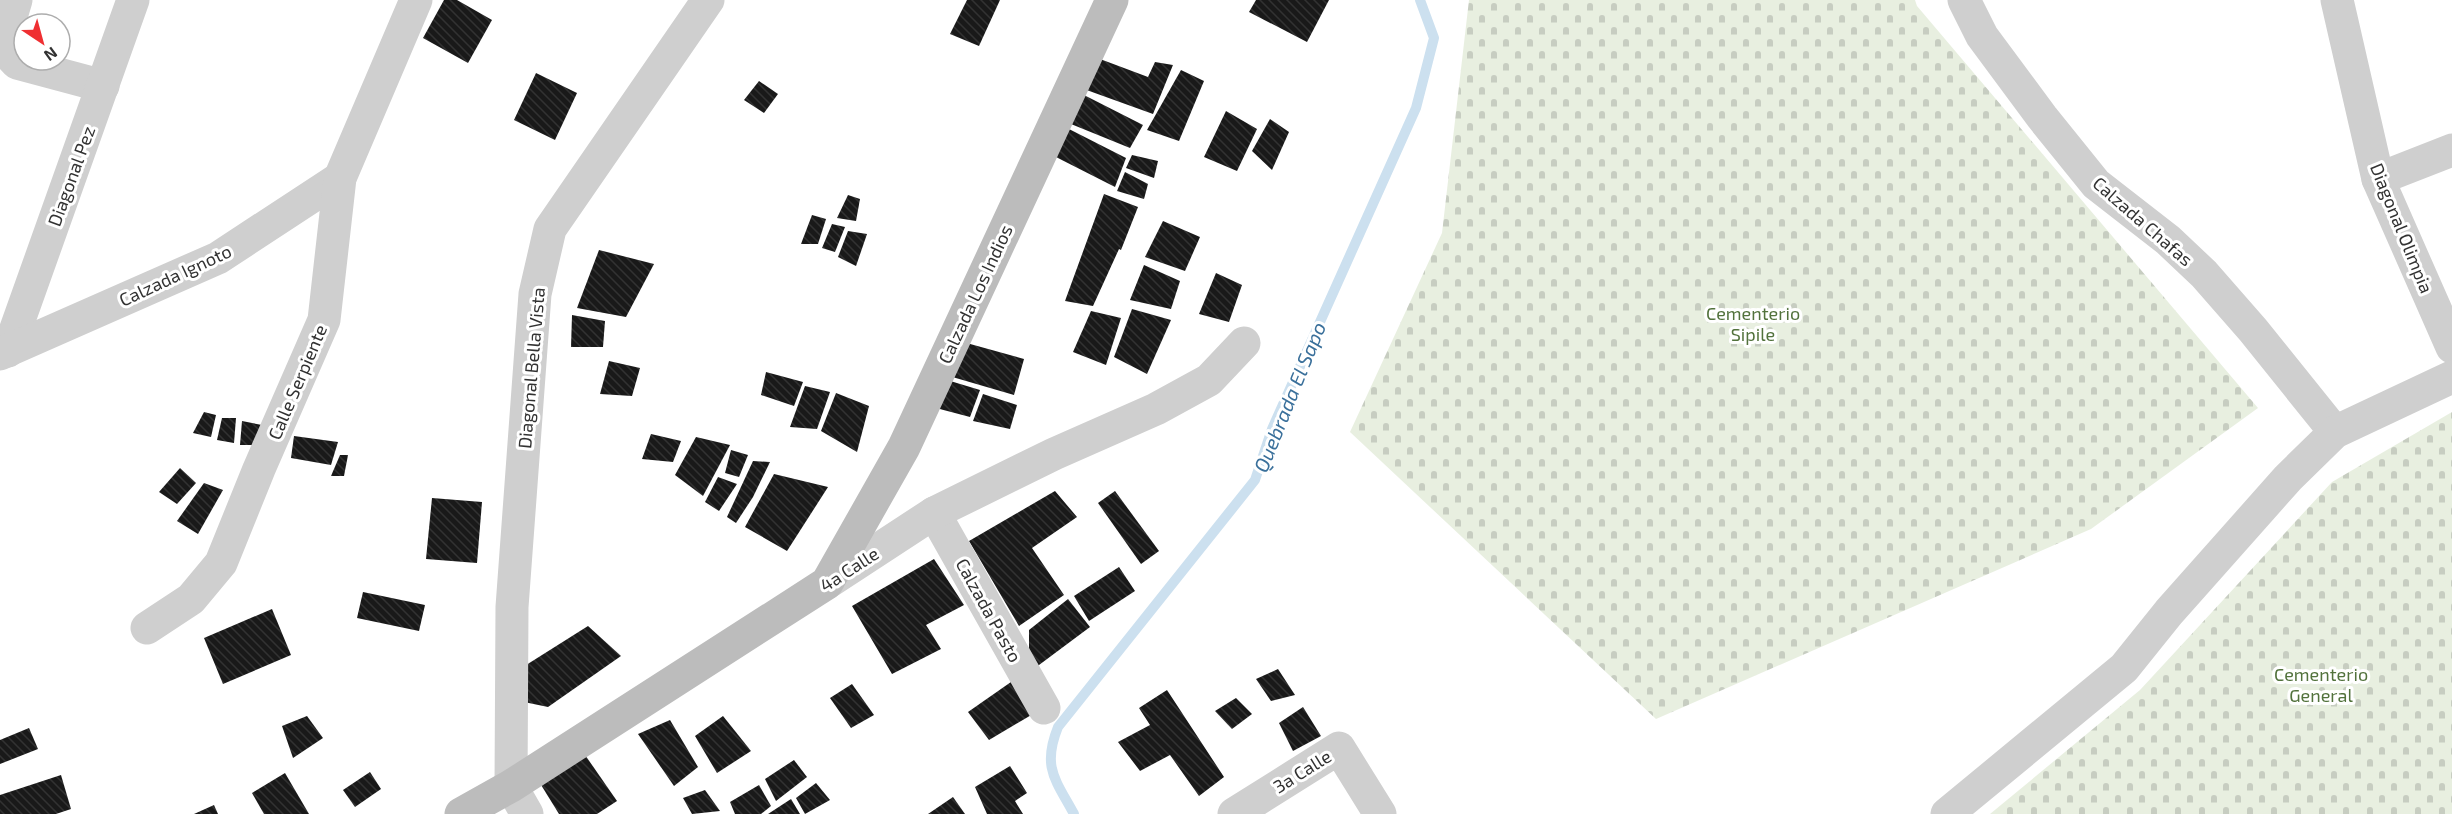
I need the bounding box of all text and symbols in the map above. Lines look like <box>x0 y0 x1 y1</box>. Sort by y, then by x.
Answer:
north arrow <box>12 12 72 72</box>
text: N <box>41 43 61 66</box>
street label: Diagonal Pez <box>43 123 99 229</box>
street label: Diagonal Olimpia <box>2366 160 2438 296</box>
street label: Calzada Chafas <box>2089 172 2197 270</box>
street label: Calzada Los Indios <box>933 221 1017 367</box>
street label: Calzada Ignoto <box>115 239 235 311</box>
street label: Diagonal Bella Vista <box>513 286 549 450</box>
park label: Cementerio Sipile <box>1706 302 1800 345</box>
water label: Quebrada El Sapo <box>1248 318 1330 476</box>
street label: Calle Serpiente <box>263 321 331 443</box>
street label: 4a Calle <box>816 542 882 596</box>
street label: Calzada Pasto <box>951 554 1027 666</box>
park label: Cementerio General <box>2274 663 2368 706</box>
street label: 3a Calle <box>1269 745 1335 797</box>

